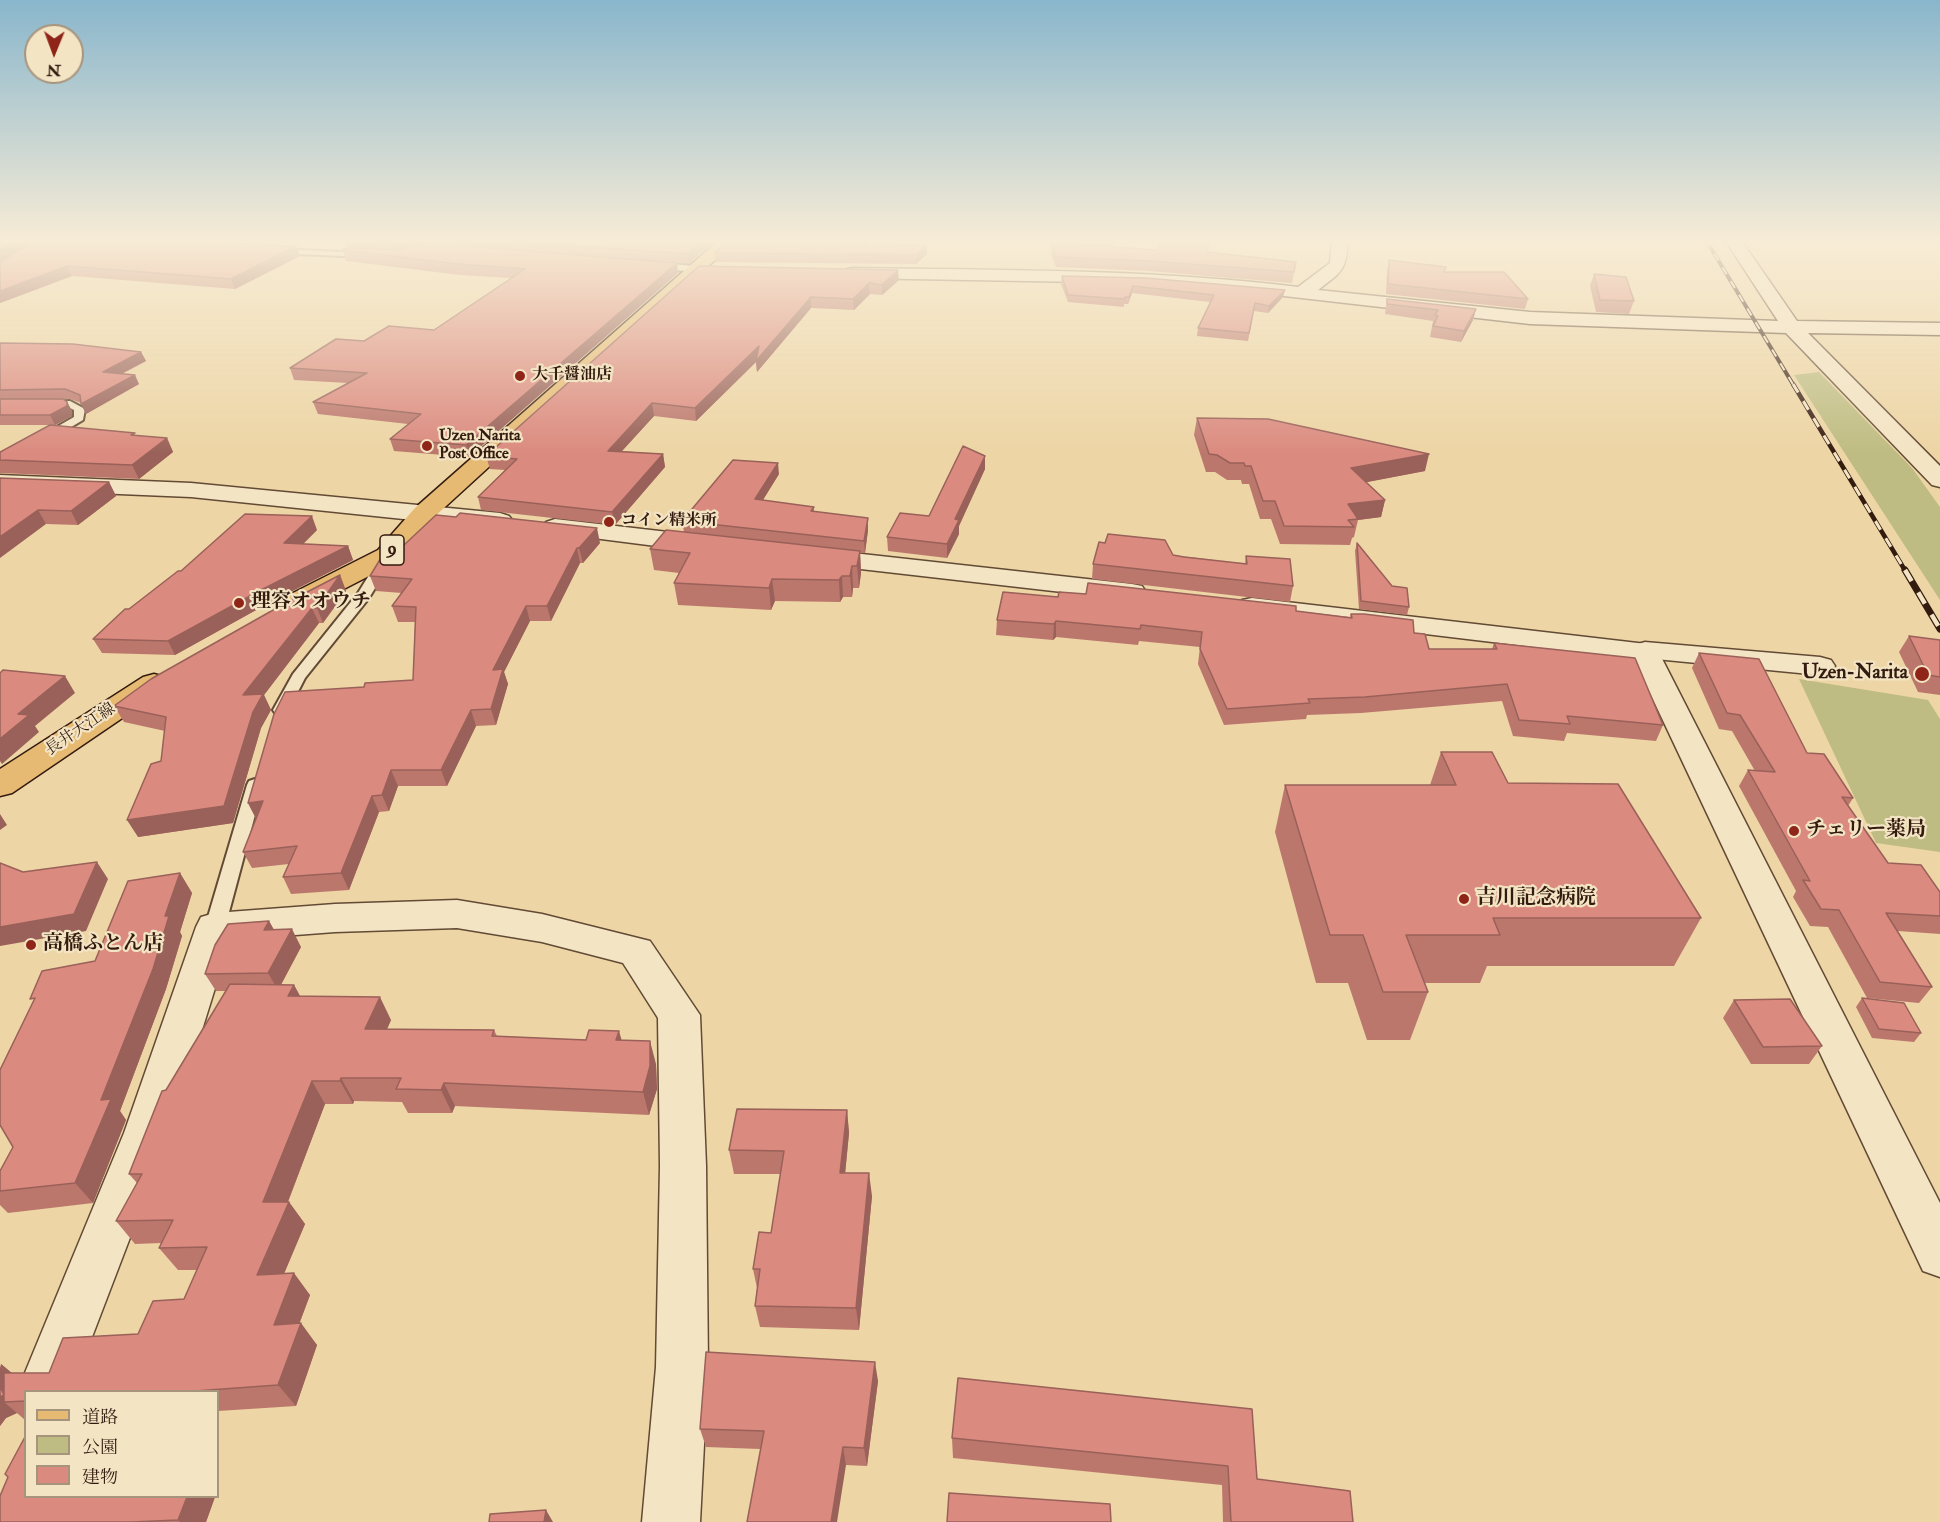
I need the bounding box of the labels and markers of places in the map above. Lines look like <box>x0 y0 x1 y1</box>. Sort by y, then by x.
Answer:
place label: 大千醤油店 <box>532 366 612 386</box>
marker: 大千醤油店 <box>513 369 527 383</box>
place label: Uzen Narita Post Office <box>439 427 521 465</box>
marker: Uzen Narita Post Office <box>420 439 434 453</box>
place label: コイン精米所 <box>621 512 717 532</box>
marker: コイン精米所 <box>602 515 616 529</box>
place label: 理容オオウチ <box>251 591 371 615</box>
marker: 理容オオウチ <box>232 596 246 610</box>
place label: Uzen-Narita <box>1802 662 1908 686</box>
marker: Uzen-Narita <box>1913 665 1931 683</box>
place label: チェリー薬局 <box>1806 819 1926 843</box>
marker: チェリー薬局 <box>1787 824 1801 838</box>
place label: 吉川記念病院 <box>1476 887 1596 911</box>
marker: 吉川記念病院 <box>1457 892 1471 906</box>
place label: 高橋ふとん店 <box>43 933 163 957</box>
marker: 高橋ふとん店 <box>24 938 38 952</box>

